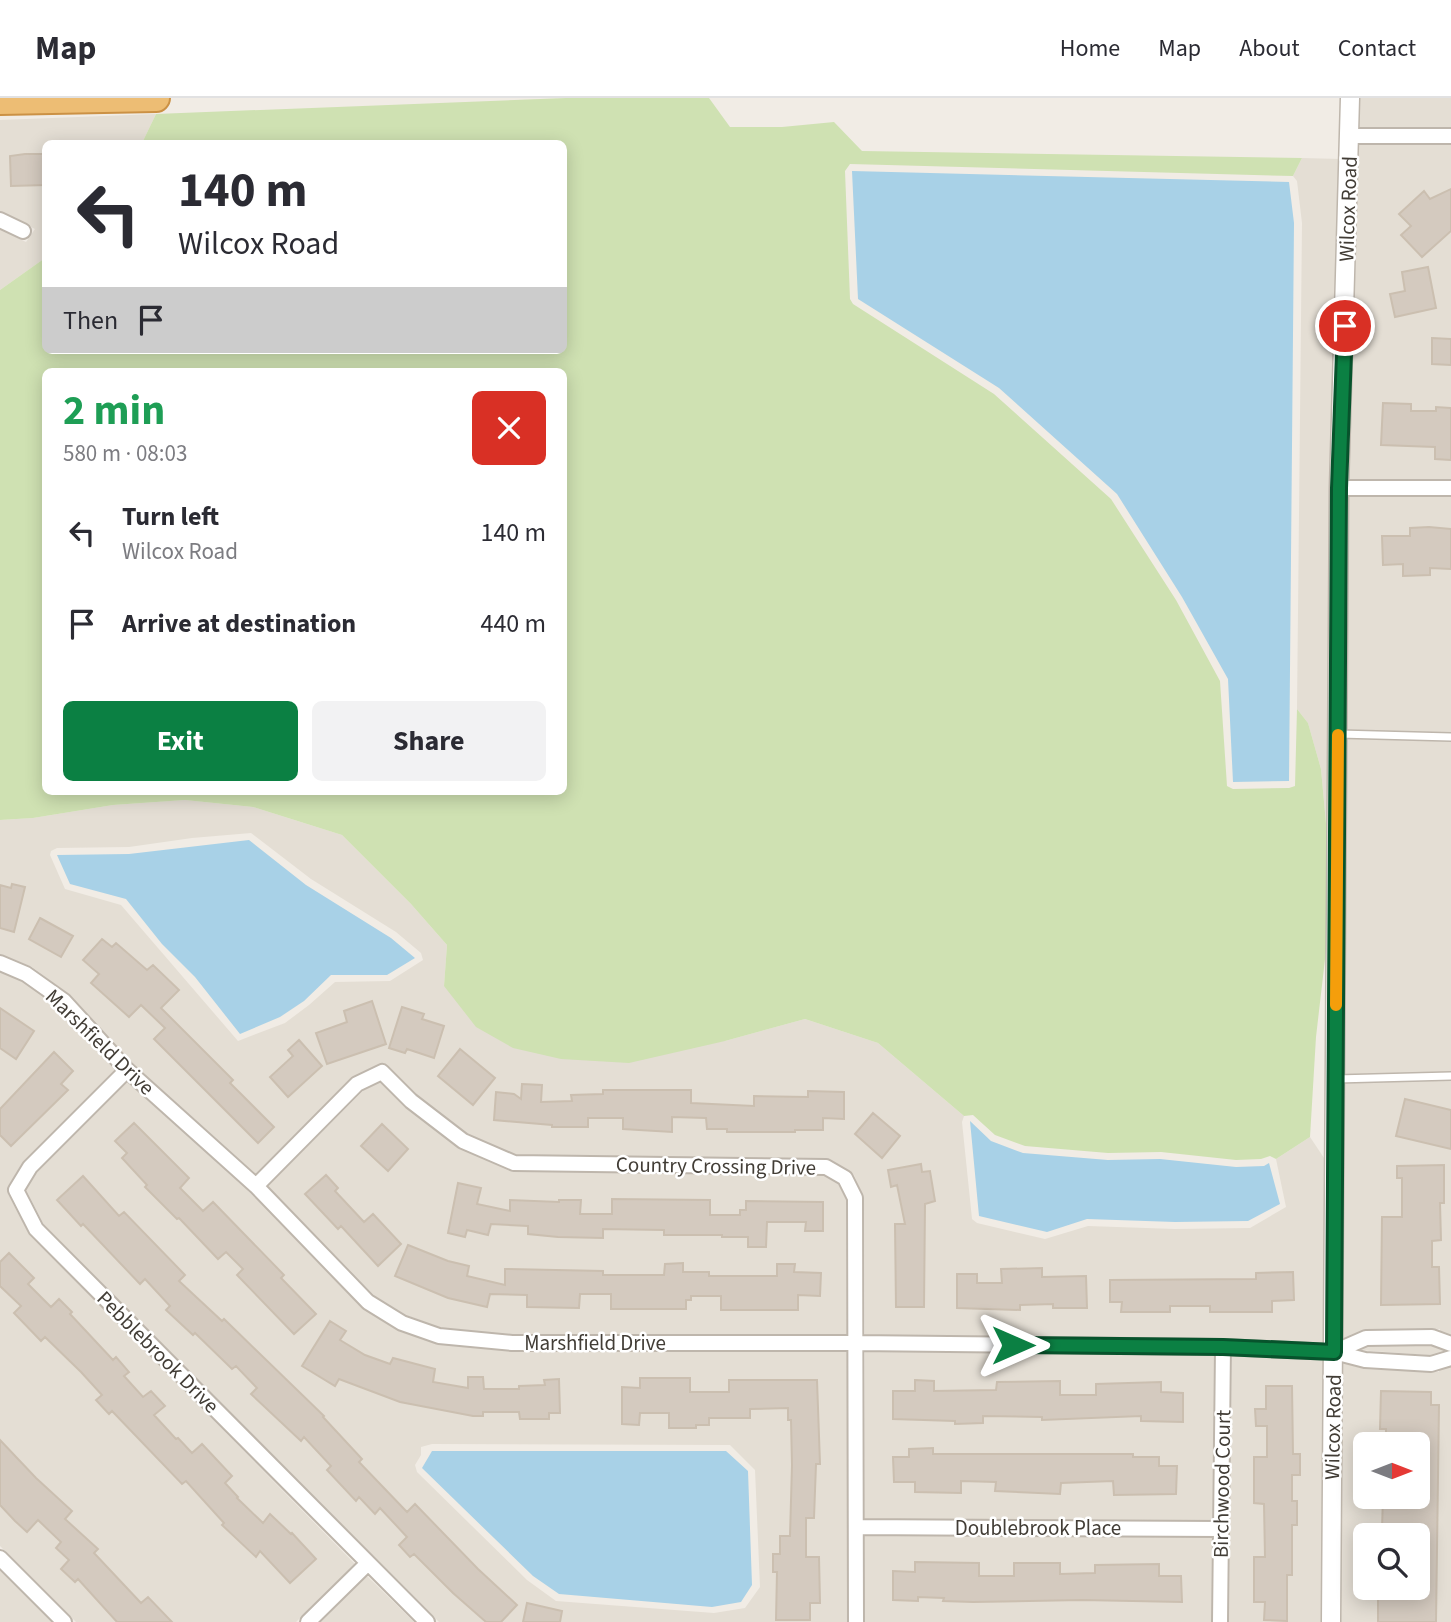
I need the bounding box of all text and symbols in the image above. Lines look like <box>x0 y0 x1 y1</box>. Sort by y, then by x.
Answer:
text: Map <box>35 25 96 72</box>
text: Home <box>1060 31 1120 66</box>
text: Map <box>1158 31 1201 66</box>
text: About <box>1239 31 1300 66</box>
text: Contact <box>1338 31 1416 66</box>
text: 140 m <box>178 156 307 226</box>
street label: Wilcox Road <box>1331 156 1365 262</box>
icon: left <box>63 168 154 259</box>
text: Wilcox Road <box>178 221 339 267</box>
pin <box>1315 296 1375 356</box>
icon: arrive <box>132 301 170 339</box>
text: Then <box>63 302 118 339</box>
icon: arrive <box>1326 307 1364 345</box>
text: 2 min <box>63 381 165 441</box>
button: close <box>472 391 546 465</box>
text: 580 m · 08:03 <box>63 437 187 470</box>
text: Turn left <box>122 498 219 535</box>
icon: left <box>63 514 101 552</box>
text: 140 m <box>480 514 546 551</box>
text: Wilcox Road <box>122 535 238 568</box>
icon: arrive <box>63 605 101 643</box>
text: Arrive at destination <box>122 605 356 642</box>
text: 440 m <box>480 605 546 642</box>
button: Exit <box>63 701 298 781</box>
button: Share <box>312 701 546 781</box>
street label: Marshfield Drive <box>39 982 161 1102</box>
street label: Country Crossing Drive <box>616 1149 816 1183</box>
street label: Pebblebrook Drive <box>90 1284 226 1420</box>
position arrow <box>976 1308 1050 1382</box>
street label: Marshfield Drive <box>524 1328 666 1358</box>
street label: Wilcox Road <box>1317 1374 1349 1480</box>
street label: Birchwood Court <box>1206 1410 1238 1558</box>
north arrow <box>1353 1432 1430 1508</box>
map controls <box>1353 1432 1430 1600</box>
street label: Doublebrook Place <box>955 1513 1121 1543</box>
button: search <box>1353 1523 1430 1600</box>

